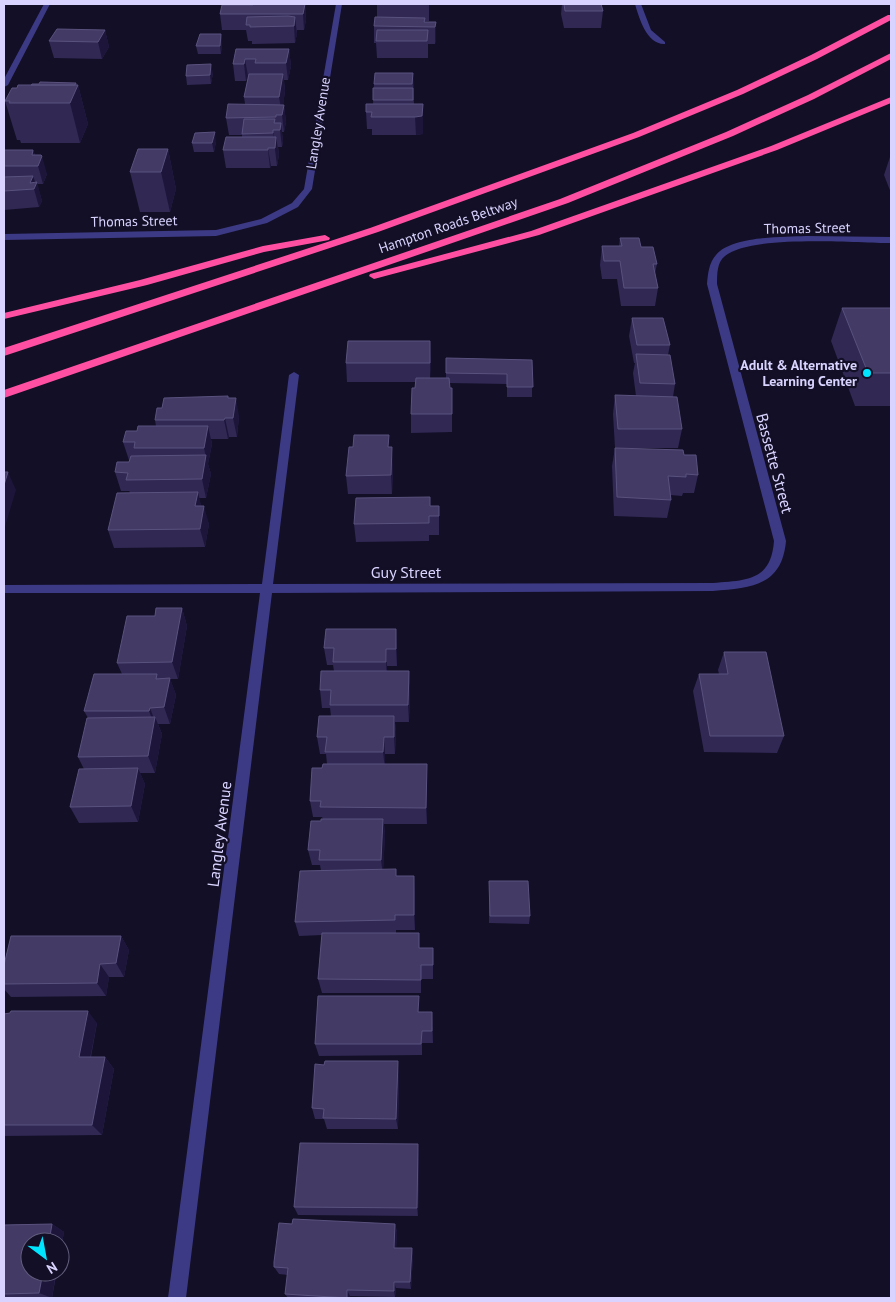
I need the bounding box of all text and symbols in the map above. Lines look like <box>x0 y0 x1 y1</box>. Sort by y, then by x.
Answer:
street label: Langley Avenue <box>302 76 334 170</box>
street label: Hampton Roads Beltway <box>376 193 520 257</box>
street label: Thomas Street <box>91 211 178 231</box>
street label: Thomas Street <box>764 218 851 238</box>
place label: Adult & Alternative Learning Center <box>740 356 857 390</box>
marker: Adult & Alternative Learning Center <box>861 367 873 379</box>
street label: Bassette Street <box>752 411 798 516</box>
street label: Guy Street <box>371 562 442 582</box>
street label: Langley Avenue <box>203 780 235 888</box>
north arrow <box>20 1232 70 1282</box>
text: N <box>43 1258 61 1278</box>

